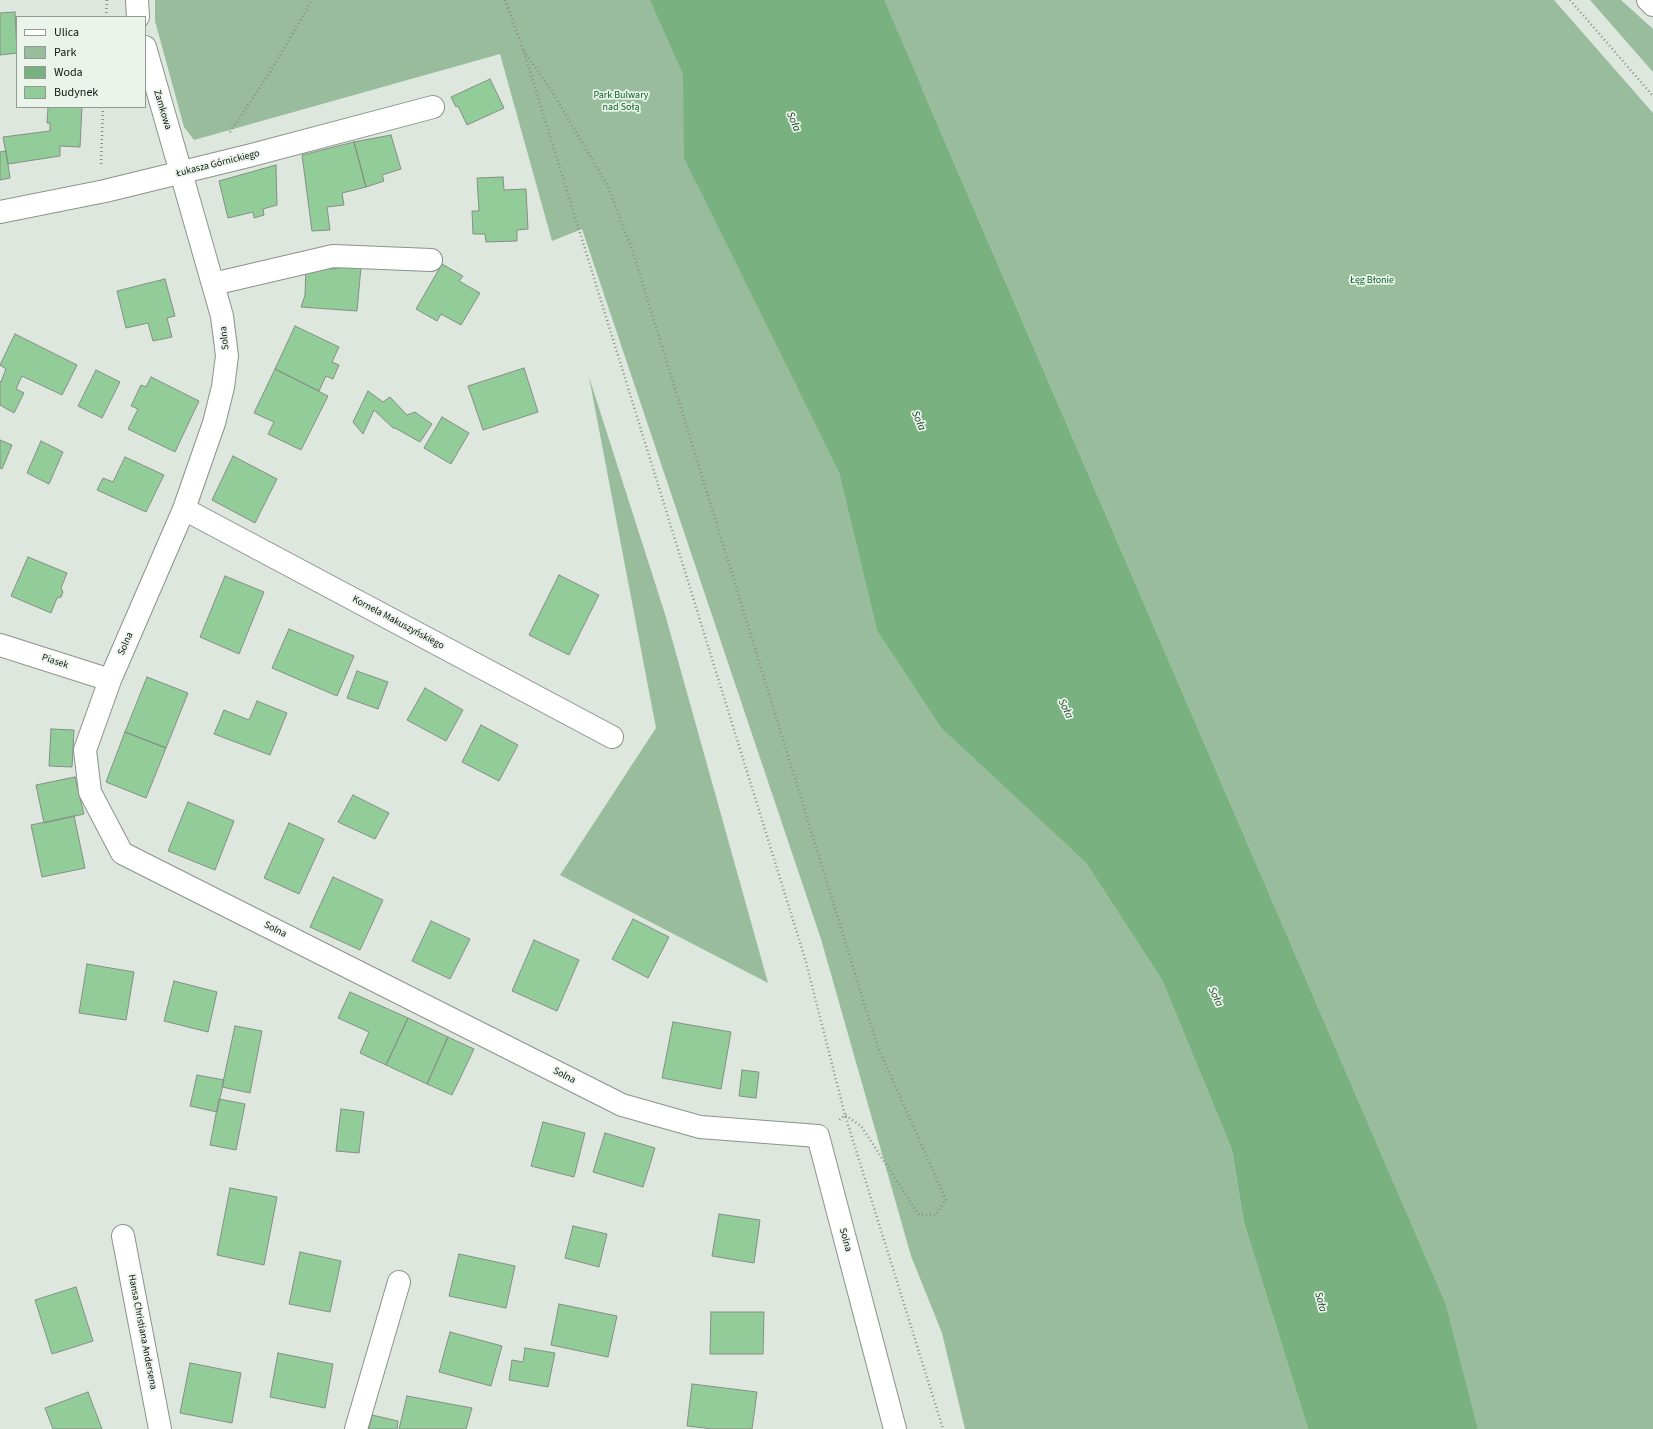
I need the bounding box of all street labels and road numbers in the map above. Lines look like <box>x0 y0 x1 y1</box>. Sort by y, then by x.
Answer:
street label: Zamkowa <box>150 89 174 131</box>
street label: Łukasza Górnickiego <box>175 148 261 180</box>
street label: Solna <box>218 326 232 350</box>
street label: Kornela Makuszyńskiego <box>350 594 446 652</box>
street label: Solna <box>116 631 136 657</box>
street label: Piasek <box>40 652 70 672</box>
street label: Solna <box>262 919 288 941</box>
street label: Solna <box>551 1065 577 1087</box>
street label: Solna <box>836 1227 854 1253</box>
street label: Hansa Christiana Andersena <box>125 1273 159 1391</box>

